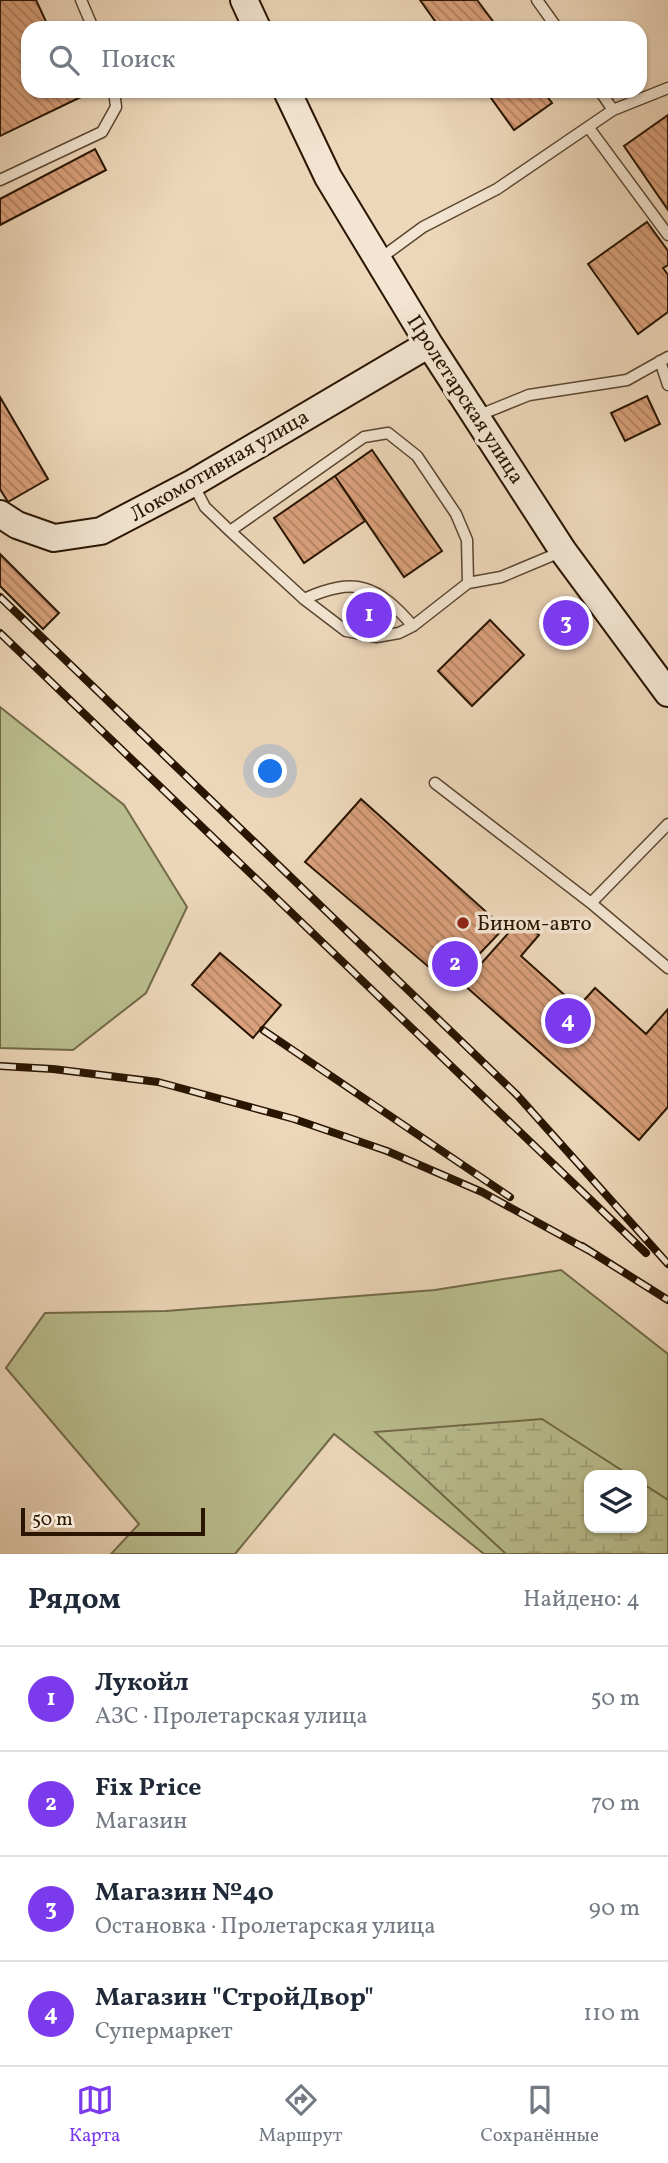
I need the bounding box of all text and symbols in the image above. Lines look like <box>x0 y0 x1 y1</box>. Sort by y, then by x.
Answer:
search box <box>21 21 647 98</box>
icon: search <box>45 41 83 79</box>
text: Поиск <box>101 42 175 78</box>
street label: Пролетарская улица <box>399 310 530 490</box>
street label: Локомотивная улица <box>125 403 315 530</box>
pin: 1 <box>346 589 392 641</box>
pin: 3 <box>543 597 589 649</box>
your location <box>253 754 287 788</box>
place label: Бином-авто <box>477 910 592 939</box>
marker: Бином-авто <box>455 915 471 931</box>
pin: 2 <box>432 938 478 990</box>
pin: 4 <box>545 995 591 1047</box>
map controls <box>584 1470 647 1533</box>
button: layers <box>584 1470 647 1533</box>
scale bar <box>21 1505 205 1537</box>
text: 50 m <box>32 1507 73 1533</box>
text: Рядом <box>28 1579 121 1621</box>
text: Найдено: 4 <box>523 1584 640 1616</box>
text: Лукойл <box>95 1665 189 1701</box>
text: 1 <box>46 1683 56 1715</box>
text: 50 m <box>591 1683 640 1715</box>
text: АЗС · Пролетарская улица <box>95 1701 368 1733</box>
text: Fix Price <box>95 1770 202 1806</box>
text: 2 <box>45 1788 57 1820</box>
text: 70 m <box>591 1788 640 1820</box>
text: Магазин <box>95 1806 187 1838</box>
text: Магазин №40 <box>95 1875 274 1911</box>
text: 3 <box>45 1893 57 1925</box>
text: 90 m <box>589 1893 640 1925</box>
text: Остановка · Пролетарская улица <box>95 1911 436 1943</box>
text: Магазин "СтройДвор" <box>95 1980 374 2016</box>
text: 4 <box>44 1998 58 2030</box>
text: 110 m <box>583 1998 640 2030</box>
text: Супермаркет <box>95 2016 233 2048</box>
tab: Карта <box>69 2081 121 2149</box>
tab: Маршрут <box>259 2081 342 2149</box>
tab: Сохранённые <box>480 2081 599 2149</box>

